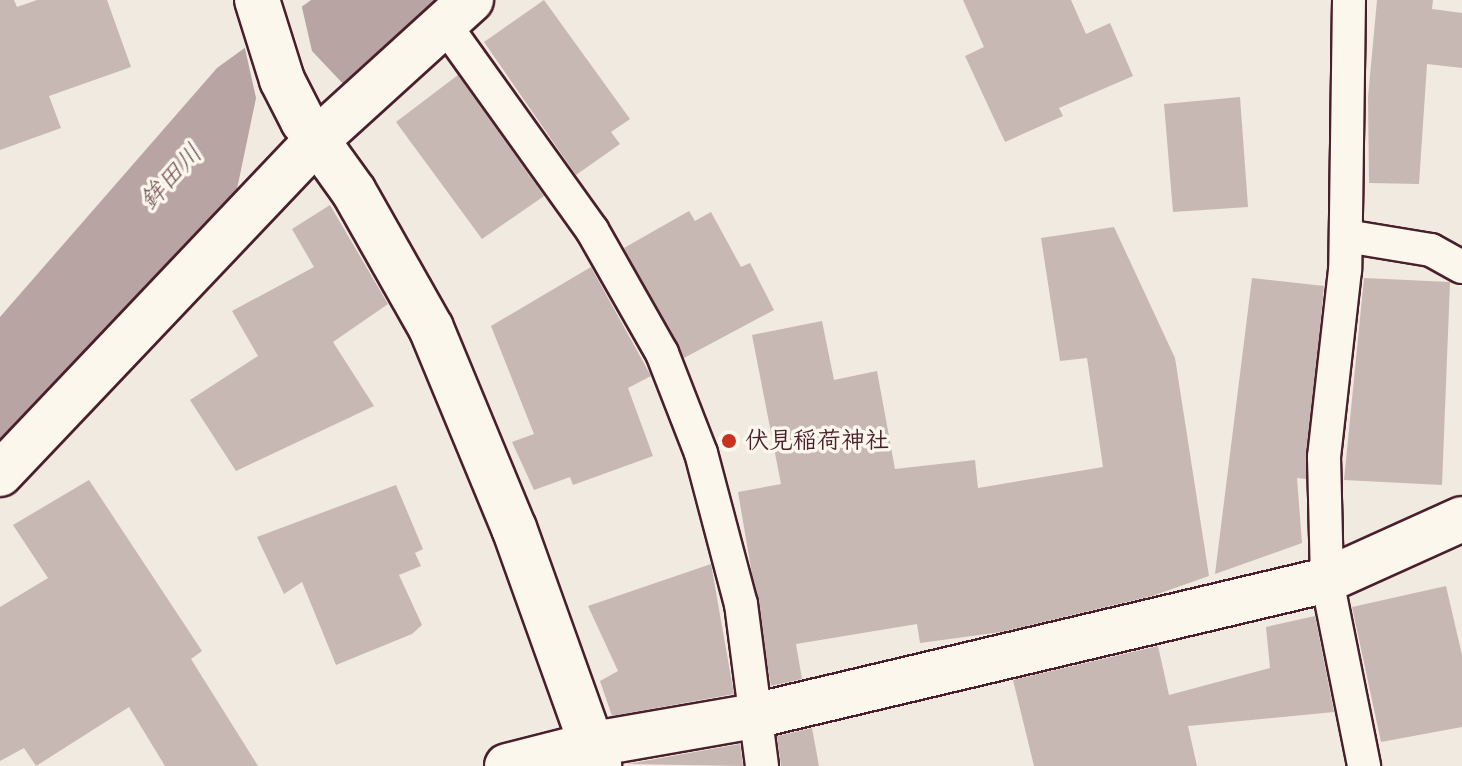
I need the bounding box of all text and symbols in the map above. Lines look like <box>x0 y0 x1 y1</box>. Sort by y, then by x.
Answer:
water label: 鉾田川 <box>133 138 209 216</box>
place label: 伏見稲荷神社 <box>745 427 889 455</box>
marker: 伏見稲荷神社 <box>720 432 738 450</box>

